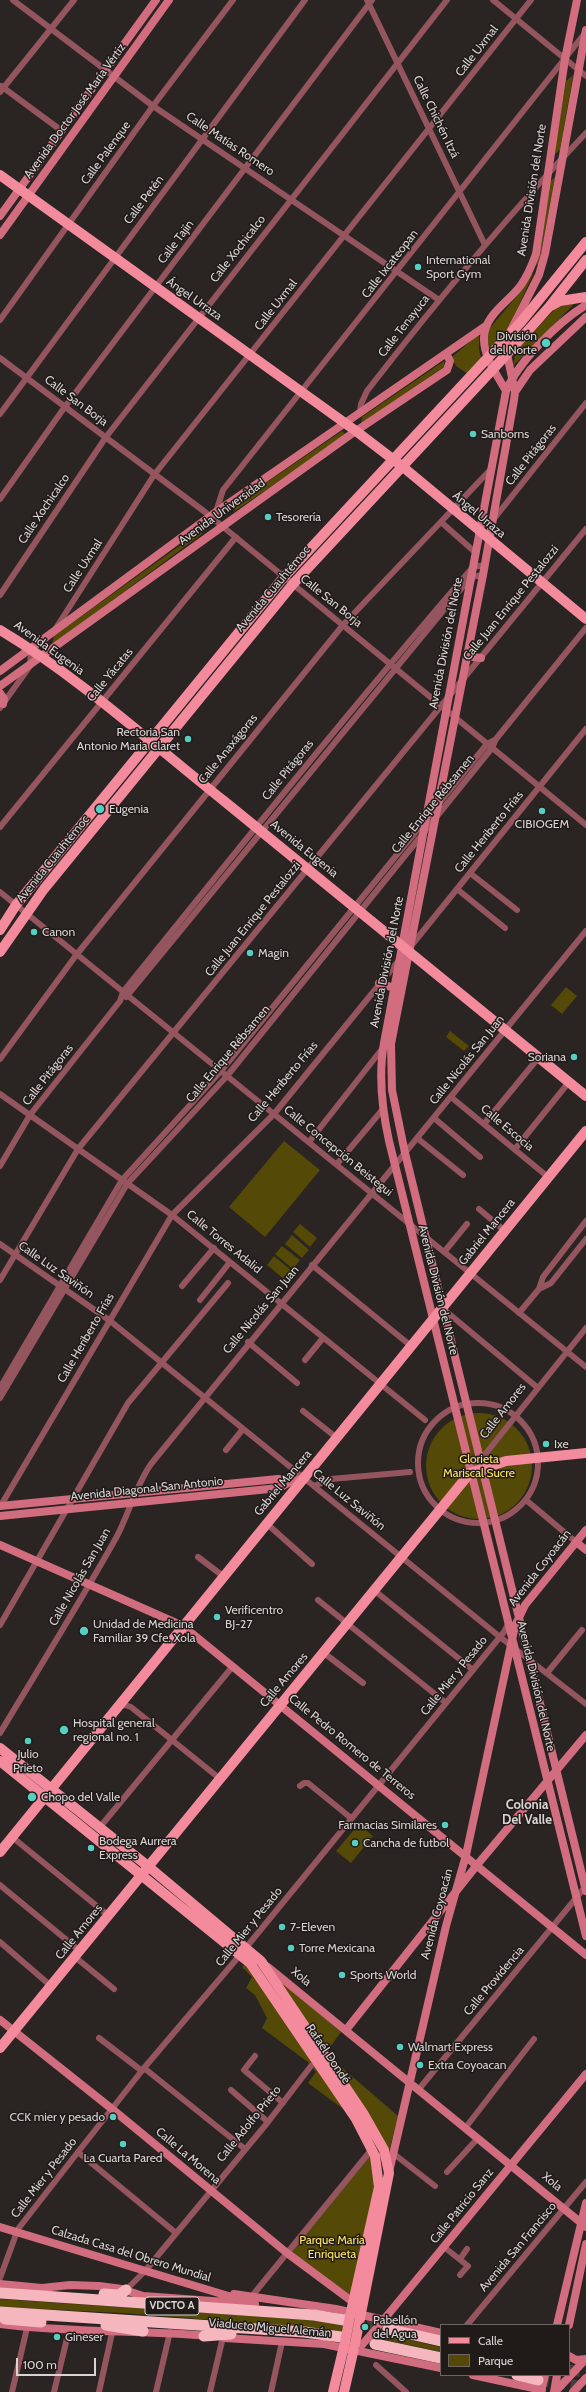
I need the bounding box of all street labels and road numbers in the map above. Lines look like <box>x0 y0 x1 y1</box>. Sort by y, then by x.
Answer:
street label: Calle Uxmal <box>453 23 501 79</box>
street label: Avenida Doctor José María Vértiz <box>21 41 129 181</box>
street label: Calle Chichén Itzá <box>410 73 462 161</box>
street label: Calle Matías Romero <box>183 109 277 179</box>
street label: Calle Palenque <box>78 119 134 187</box>
street label: Avenida División del Norte <box>514 123 550 257</box>
street label: Calle Petén <box>121 173 167 227</box>
street label: Calle Xochicalco <box>207 213 269 285</box>
street label: Calle Tajín <box>155 217 197 267</box>
street label: Calle Ixcateopan <box>359 227 421 301</box>
street label: Ángel Urraza <box>163 274 225 324</box>
street label: Calle Uxmal <box>252 277 300 333</box>
street label: Calle Tenayuca <box>375 292 433 360</box>
street label: Calle San Borja <box>41 372 111 430</box>
street label: Calle Pitágoras <box>503 422 559 488</box>
street label: Calle Xochicalco <box>15 471 73 547</box>
street label: Avenida Universidad <box>176 476 268 548</box>
street label: Ángel Urraza <box>450 489 508 541</box>
street label: Calle Uxmal <box>60 536 106 596</box>
street label: Calle Juan Enrique Pestalozzi <box>460 542 562 664</box>
street label: Avenida Cuauhtémoc <box>233 543 313 635</box>
street label: Calle San Borja <box>297 572 365 630</box>
street label: Avenida División del Norte <box>426 576 466 710</box>
street label: Avenida Eugenia <box>11 618 87 678</box>
street label: Calle Yácatas <box>84 645 136 705</box>
street label: Calle Anaxágoras <box>195 711 261 787</box>
street label: Calle Pitágoras <box>259 737 317 803</box>
street label: Calle Enrique Rébsamen <box>389 752 477 856</box>
street label: Calle Heriberto Frías <box>452 788 526 876</box>
street label: Avenida Cuauhtémoc <box>13 813 93 905</box>
street label: Avenida Eugenia <box>267 817 341 881</box>
street label: Calle Juan Enrique Pestalozzi <box>202 858 304 980</box>
street label: Avenida División del Norte <box>367 895 407 1029</box>
street label: Calle Enrique Rébsamen <box>183 1002 273 1106</box>
street label: Calle Nicolás San Juan <box>427 1013 507 1107</box>
street label: Calle Heriberto Frías <box>245 1039 321 1125</box>
street label: Calle Pitágoras <box>20 1042 76 1108</box>
street label: Calle Escocia <box>478 1102 536 1154</box>
street label: Calle Concepción Beistegui <box>281 1103 395 1199</box>
street label: Gabriel Mancera <box>456 1196 518 1268</box>
street label: Calle Torres Adalid <box>183 1207 265 1277</box>
street label: Avenida División del Norte <box>415 1223 461 1357</box>
street label: Calle Luz Saviñón <box>15 1239 97 1301</box>
street label: Calle Nicolás San Juan <box>220 1263 302 1357</box>
street label: Calle Heriberto Frías <box>54 1291 118 1385</box>
street label: Calle Amores <box>477 1380 529 1442</box>
street label: Gabriel Mancera <box>251 1447 315 1519</box>
street label: Calle Luz Saviñón <box>310 1466 388 1534</box>
street label: Avenida Diagonal San Antonio <box>70 1474 224 1504</box>
street label: Calle Nicolás San Juan <box>46 1526 114 1628</box>
street label: Avenida Coyoacán <box>506 1527 574 1609</box>
street label: Avenida División del Norte <box>514 1619 558 1753</box>
street label: Calle Mier y Pesado <box>418 1633 490 1719</box>
street label: Calle Amores <box>257 1650 311 1710</box>
street label: Calle Pedro Romero de Terreros <box>286 1691 418 1803</box>
street label: Avenida Coyoacán <box>418 1867 456 1961</box>
street label: Calle Mier y Pesado <box>213 1884 285 1970</box>
street label: Calle Amores <box>52 1901 106 1963</box>
street label: Calle Providencia <box>461 1943 527 2019</box>
street label: Xola <box>288 1965 314 1989</box>
street label: Rafaél Dondé <box>303 2021 353 2087</box>
street label: Calle Adolfo Prieto <box>214 2083 284 2165</box>
street label: Calle La Morena <box>153 2125 223 2187</box>
street label: Calle Mier y Pesado <box>8 2135 80 2221</box>
street label: Calle Patricio Sanz <box>427 2165 497 2247</box>
street label: Xola <box>539 2170 565 2194</box>
street label: Avenida San Francisco <box>476 2199 560 2295</box>
street label: Calzada Casa del Obrero Mundial <box>49 2223 213 2285</box>
road number: VDCTO A <box>145 2297 199 2315</box>
street label: Viaducto Miguel Alemán <box>208 2315 332 2341</box>

